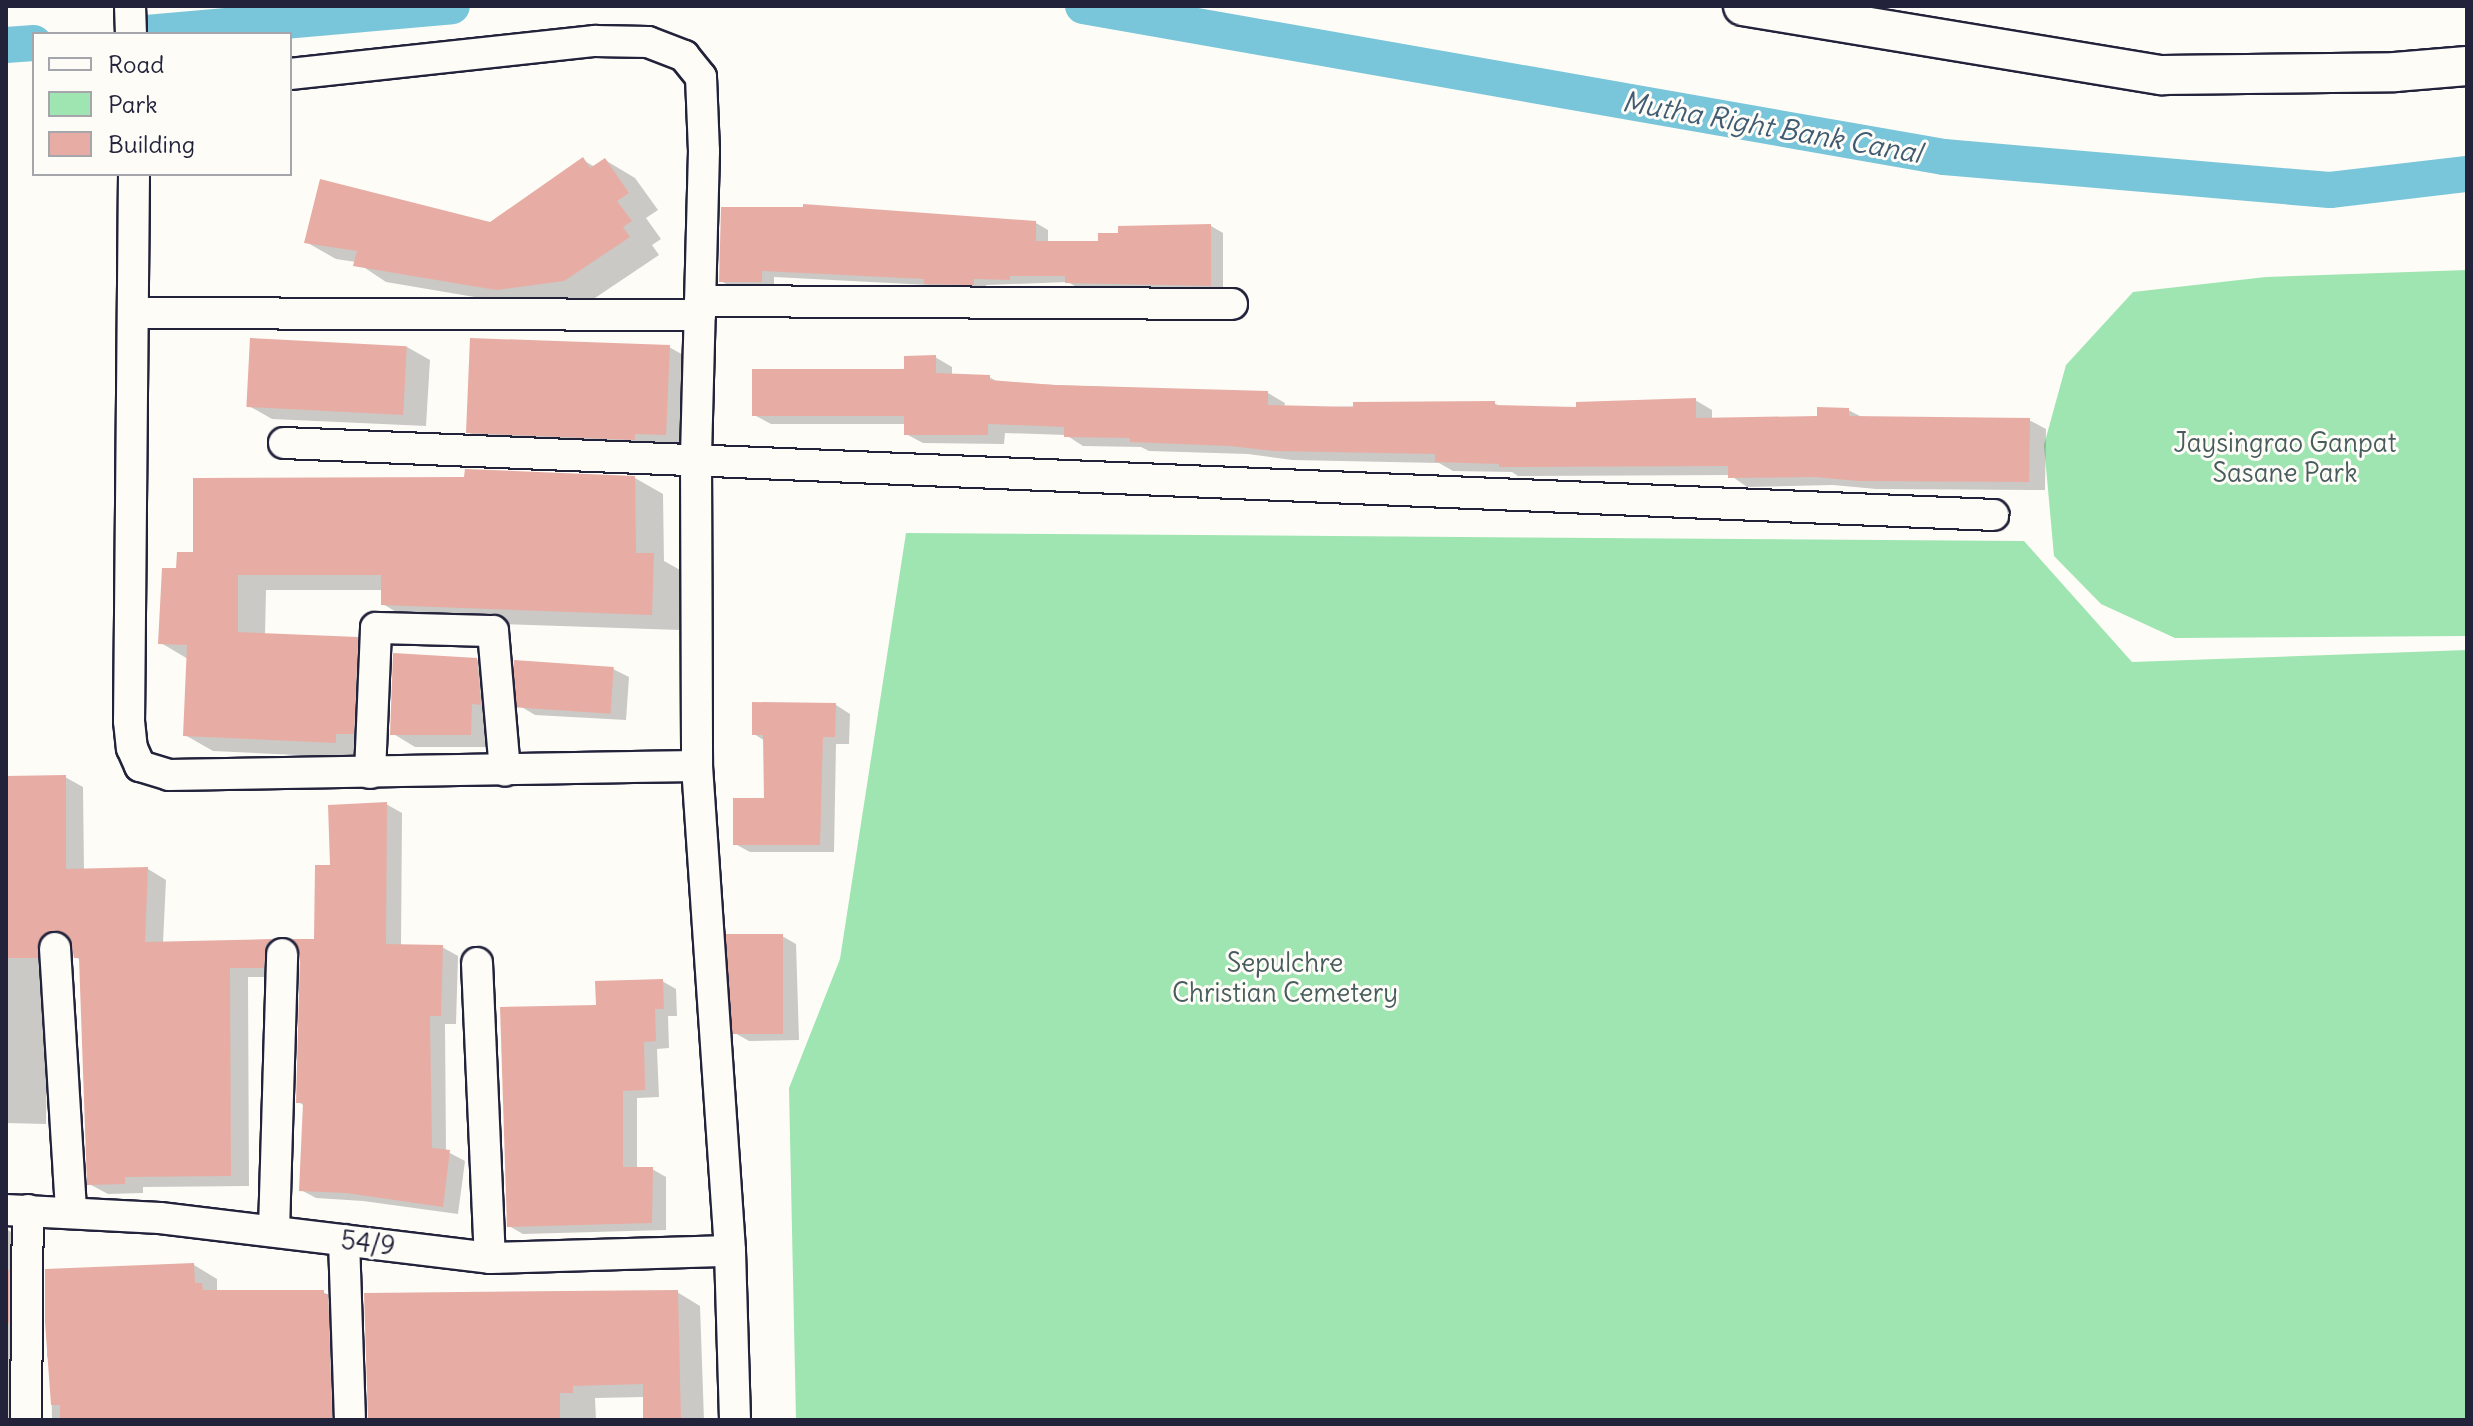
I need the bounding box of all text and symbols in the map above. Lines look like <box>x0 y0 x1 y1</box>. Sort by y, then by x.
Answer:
legend <box>32 32 292 176</box>
text: Road <box>108 49 164 79</box>
water label: Mutha Right Bank Canal <box>1620 84 1924 170</box>
text: Park <box>108 89 158 119</box>
text: Building <box>108 129 195 159</box>
park label: Jaysingrao Ganpat Sasane Park <box>2174 427 2396 488</box>
park label: Sepulchre Christian Cemetery <box>1172 947 1398 1008</box>
street label: 54/9 <box>339 1224 397 1262</box>

